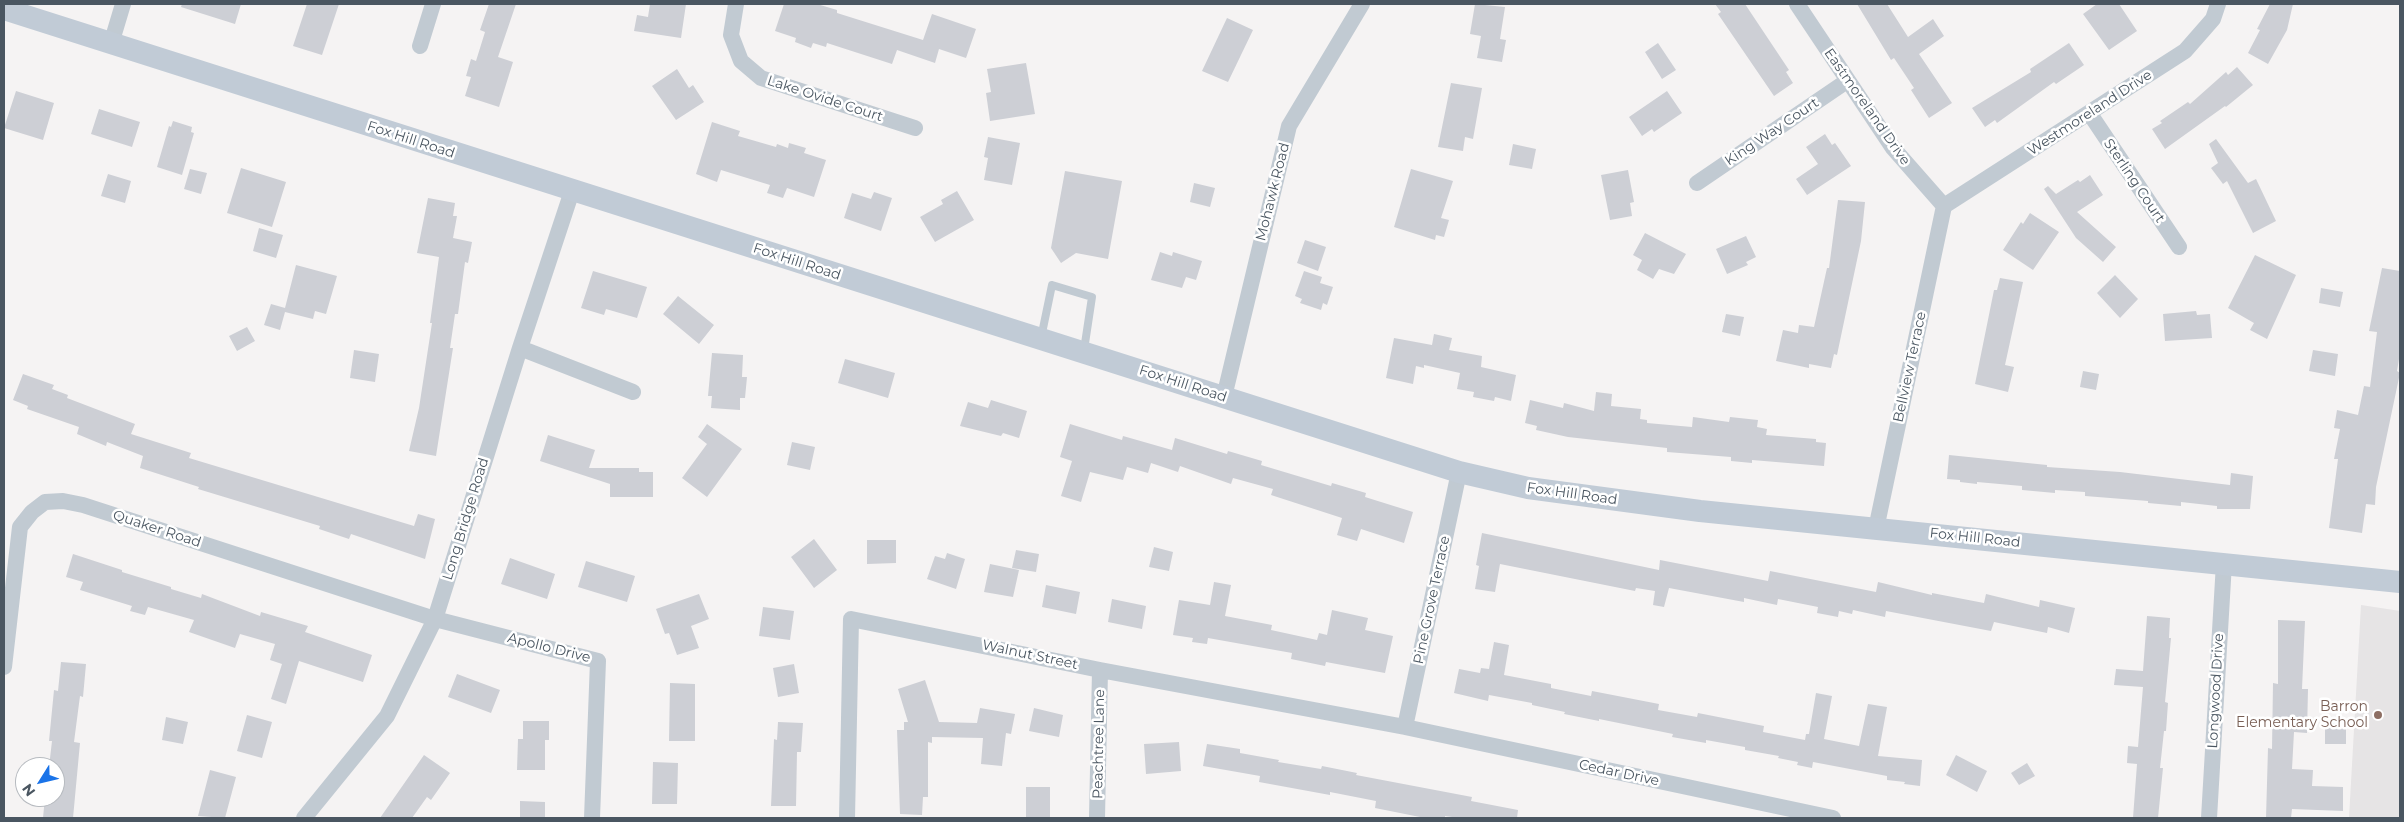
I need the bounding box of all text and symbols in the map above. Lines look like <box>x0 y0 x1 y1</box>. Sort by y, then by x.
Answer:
street label: Eastmoreland Drive <box>1820 45 1914 169</box>
street label: Westmoreland Drive <box>2025 67 2155 159</box>
street label: Lake Ovide Court <box>765 72 885 126</box>
street label: King Way Court <box>1722 94 1822 170</box>
street label: Fox Hill Road <box>365 118 457 162</box>
street label: Sterling Court <box>2100 136 2168 226</box>
street label: Mohawk Road <box>1253 141 1293 243</box>
street label: Fox Hill Road <box>751 240 843 284</box>
street label: Bellview Terrace <box>1890 310 1930 424</box>
street label: Fox Hill Road <box>1137 362 1229 406</box>
street label: Long Bridge Road <box>439 456 493 582</box>
street label: Fox Hill Road <box>1526 479 1618 509</box>
street label: Quaker Road <box>111 507 203 551</box>
street label: Fox Hill Road <box>1929 525 2021 551</box>
street label: Pine Grove Terrace <box>1410 534 1454 666</box>
street label: Apollo Drive <box>506 630 592 666</box>
street label: Longwood Drive <box>2205 633 2227 749</box>
street label: Walnut Street <box>981 637 1079 673</box>
street label: Peachtree Lane <box>1090 689 1108 799</box>
place label: Barron Elementary School <box>2236 699 2368 732</box>
marker: Barron Elementary School <box>2372 709 2384 721</box>
street label: Cedar Drive <box>1577 756 1661 790</box>
north arrow <box>15 757 65 807</box>
text: N <box>18 780 39 800</box>

